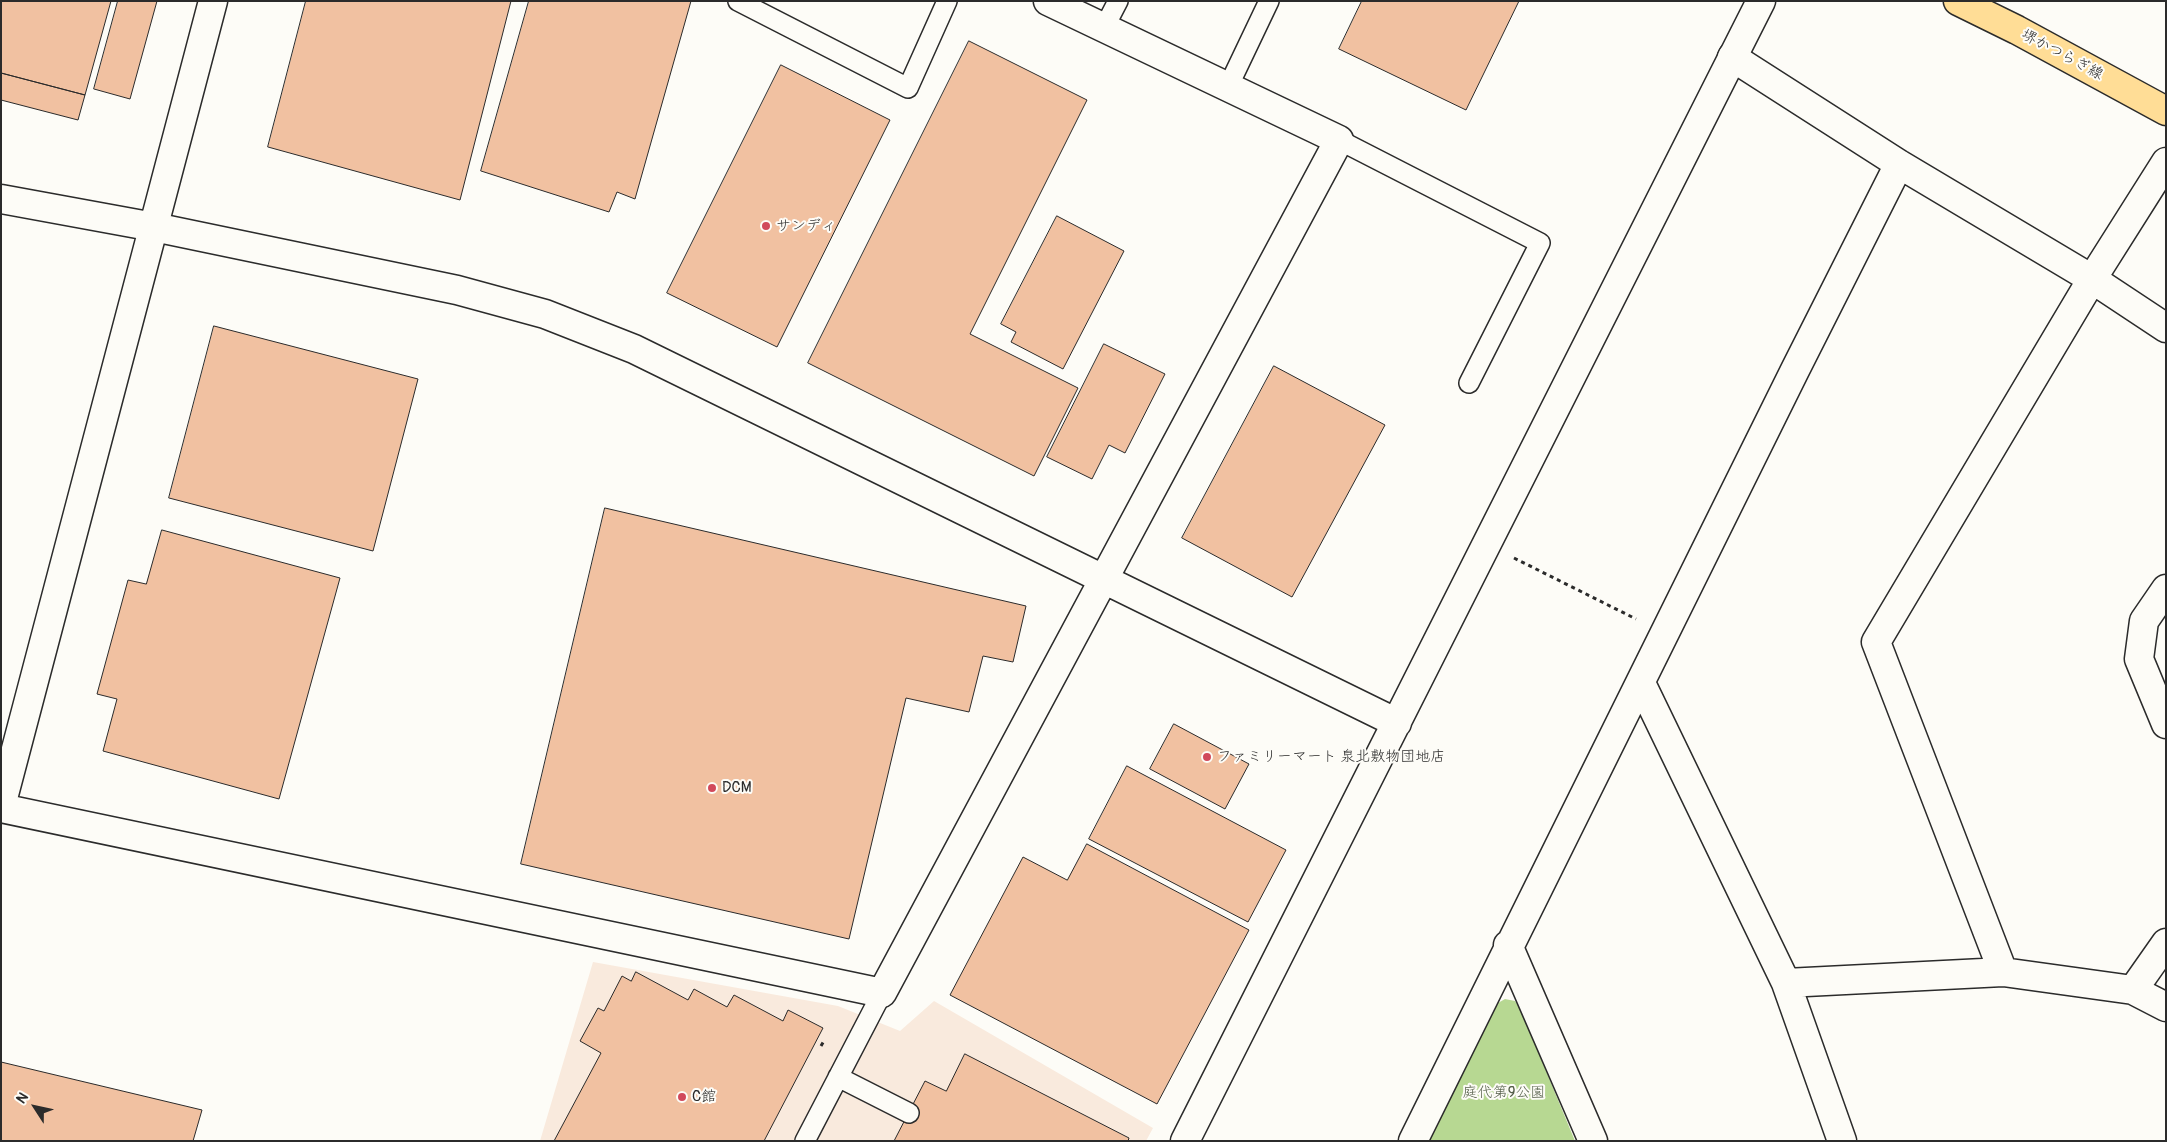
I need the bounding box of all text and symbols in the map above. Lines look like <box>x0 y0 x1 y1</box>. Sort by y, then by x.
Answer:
street label: 堺かつらぎ線 <box>2018 26 2106 84</box>
place label: サンディ <box>776 217 836 235</box>
marker: サンディ <box>760 220 772 232</box>
place label: ファミリーマート 泉北敷物団地店 <box>1217 748 1445 766</box>
marker: ファミリーマート 泉北敷物団地店 <box>1201 751 1213 763</box>
place label: DCM <box>722 779 751 797</box>
marker: DCM <box>706 782 718 794</box>
north arrow <box>10 1082 60 1132</box>
park label: 庭代第9公園 <box>1463 1084 1545 1102</box>
place label: C館 <box>692 1088 716 1106</box>
text: N <box>13 1089 32 1107</box>
marker: C館 <box>676 1091 688 1103</box>

